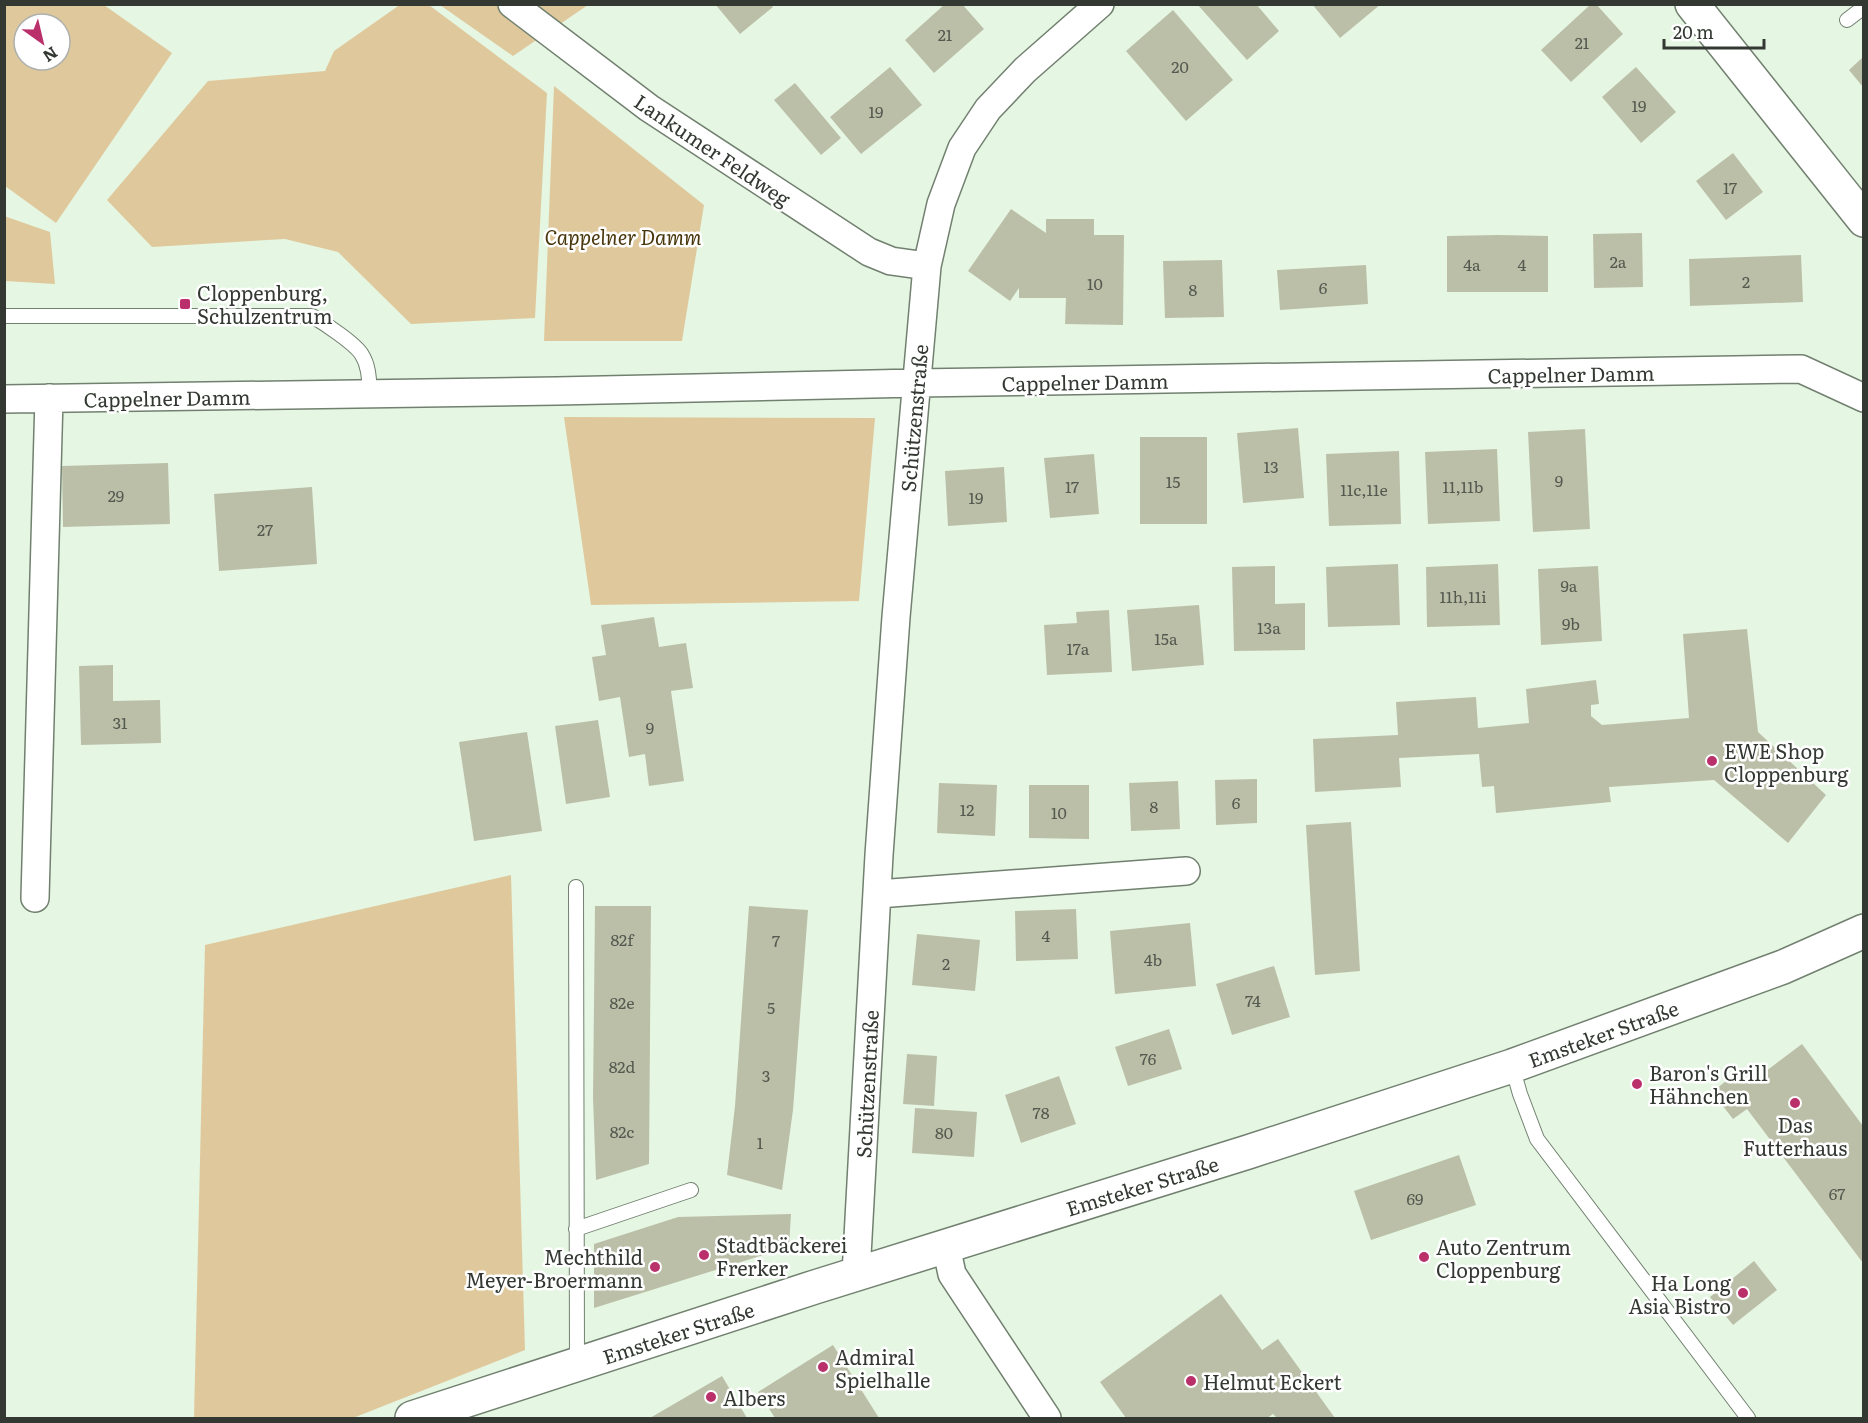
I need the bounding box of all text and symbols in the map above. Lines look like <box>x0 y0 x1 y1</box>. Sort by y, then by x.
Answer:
north arrow <box>12 12 72 72</box>
scale bar <box>1664 12 1764 50</box>
text: 20 m <box>1673 18 1714 45</box>
house number: 21 <box>938 22 953 46</box>
house number: 21 <box>1575 30 1590 54</box>
text: N <box>39 42 63 69</box>
house number: 20 <box>1171 54 1189 78</box>
street label: Lankumer Feldweg <box>629 86 798 213</box>
house number: 19 <box>1632 93 1646 117</box>
house number: 19 <box>869 99 883 123</box>
house number: 17 <box>1723 175 1737 199</box>
park label: Cappelner Damm <box>544 221 702 251</box>
house number: 2a <box>1610 249 1627 273</box>
house number: 4a <box>1463 252 1481 276</box>
house number: 4 <box>1518 252 1527 276</box>
house number: 2 <box>1742 269 1750 293</box>
house number: 10 <box>1087 271 1103 295</box>
house number: 6 <box>1319 275 1328 299</box>
place label: Cloppenburg, Schulzentrum <box>197 277 333 330</box>
house number: 8 <box>1189 277 1198 301</box>
marker: Cloppenburg, Schulzentrum <box>178 297 192 311</box>
street label: Schützenstraße <box>892 343 934 493</box>
street label: Cappelner Damm <box>1487 357 1655 389</box>
street label: Cappelner Damm <box>1001 365 1169 397</box>
street label: Cappelner Damm <box>83 381 251 413</box>
house number: 13 <box>1263 454 1279 478</box>
house number: 9 <box>1555 468 1563 492</box>
house number: 15 <box>1166 469 1180 493</box>
house number: 17 <box>1065 474 1079 498</box>
house number: 11,11b <box>1442 474 1484 498</box>
house number: 11c,11e <box>1340 477 1388 501</box>
house number: 29 <box>108 483 124 507</box>
house number: 19 <box>969 485 983 509</box>
house number: 27 <box>257 517 273 541</box>
house number: 9a <box>1561 573 1578 597</box>
house number: 11h,11i <box>1439 584 1487 608</box>
house number: 9b <box>1562 611 1580 635</box>
house number: 13a <box>1257 615 1281 639</box>
house number: 15a <box>1154 626 1178 650</box>
house number: 17a <box>1067 636 1090 660</box>
house number: 31 <box>112 710 128 734</box>
house number: 9 <box>646 715 654 739</box>
place label: EWE Shop Cloppenburg <box>1724 735 1849 788</box>
marker: EWE Shop Cloppenburg <box>1705 754 1719 768</box>
house number: 6 <box>1232 790 1241 814</box>
house number: 8 <box>1150 794 1159 818</box>
house number: 12 <box>960 797 974 821</box>
house number: 10 <box>1051 800 1067 824</box>
house number: 4 <box>1042 923 1051 947</box>
house number: 82f <box>611 927 635 951</box>
house number: 7 <box>772 928 780 952</box>
house number: 4b <box>1144 947 1162 971</box>
house number: 2 <box>942 951 950 975</box>
house number: 74 <box>1245 988 1261 1012</box>
house number: 82e <box>610 990 635 1014</box>
street label: Emsteker Straße <box>1524 992 1682 1074</box>
house number: 5 <box>767 995 775 1019</box>
street label: Schützenstraße <box>847 1009 885 1159</box>
house number: 76 <box>1140 1046 1157 1070</box>
house number: 82d <box>609 1054 635 1078</box>
place label: Baron's Grill Hähnchen <box>1649 1057 1768 1110</box>
house number: 3 <box>762 1063 770 1087</box>
marker: Baron's Grill Hähnchen <box>1630 1077 1644 1091</box>
marker: Das Futterhaus <box>1788 1096 1802 1110</box>
house number: 78 <box>1033 1100 1050 1124</box>
place label: Das Futterhaus <box>1743 1109 1847 1162</box>
house number: 82c <box>610 1119 634 1143</box>
house number: 80 <box>935 1120 953 1144</box>
house number: 1 <box>757 1130 764 1154</box>
street label: Emsteker Straße <box>1062 1148 1222 1222</box>
house number: 67 <box>1829 1181 1845 1205</box>
house number: 69 <box>1407 1186 1423 1210</box>
place label: Stadtbäckerei Frerker <box>716 1229 848 1282</box>
place label: Auto Zentrum Cloppenburg <box>1436 1231 1571 1284</box>
place label: Mechthild Meyer-Broermann <box>465 1241 643 1294</box>
marker: Stadtbäckerei Frerker <box>697 1248 711 1262</box>
marker: Auto Zentrum Cloppenburg <box>1417 1250 1431 1264</box>
marker: Mechthild Meyer-Broermann <box>648 1260 662 1274</box>
place label: Ha Long Asia Bistro <box>1628 1267 1732 1320</box>
marker: Ha Long Asia Bistro <box>1736 1286 1750 1300</box>
street label: Emsteker Straße <box>598 1293 758 1371</box>
place label: Admiral Spielhalle <box>835 1341 930 1394</box>
marker: Admiral Spielhalle <box>816 1360 830 1374</box>
place label: Helmut Eckert <box>1203 1366 1342 1396</box>
marker: Helmut Eckert <box>1184 1374 1198 1388</box>
place label: Albers <box>723 1382 785 1412</box>
marker: Albers <box>704 1390 718 1404</box>

